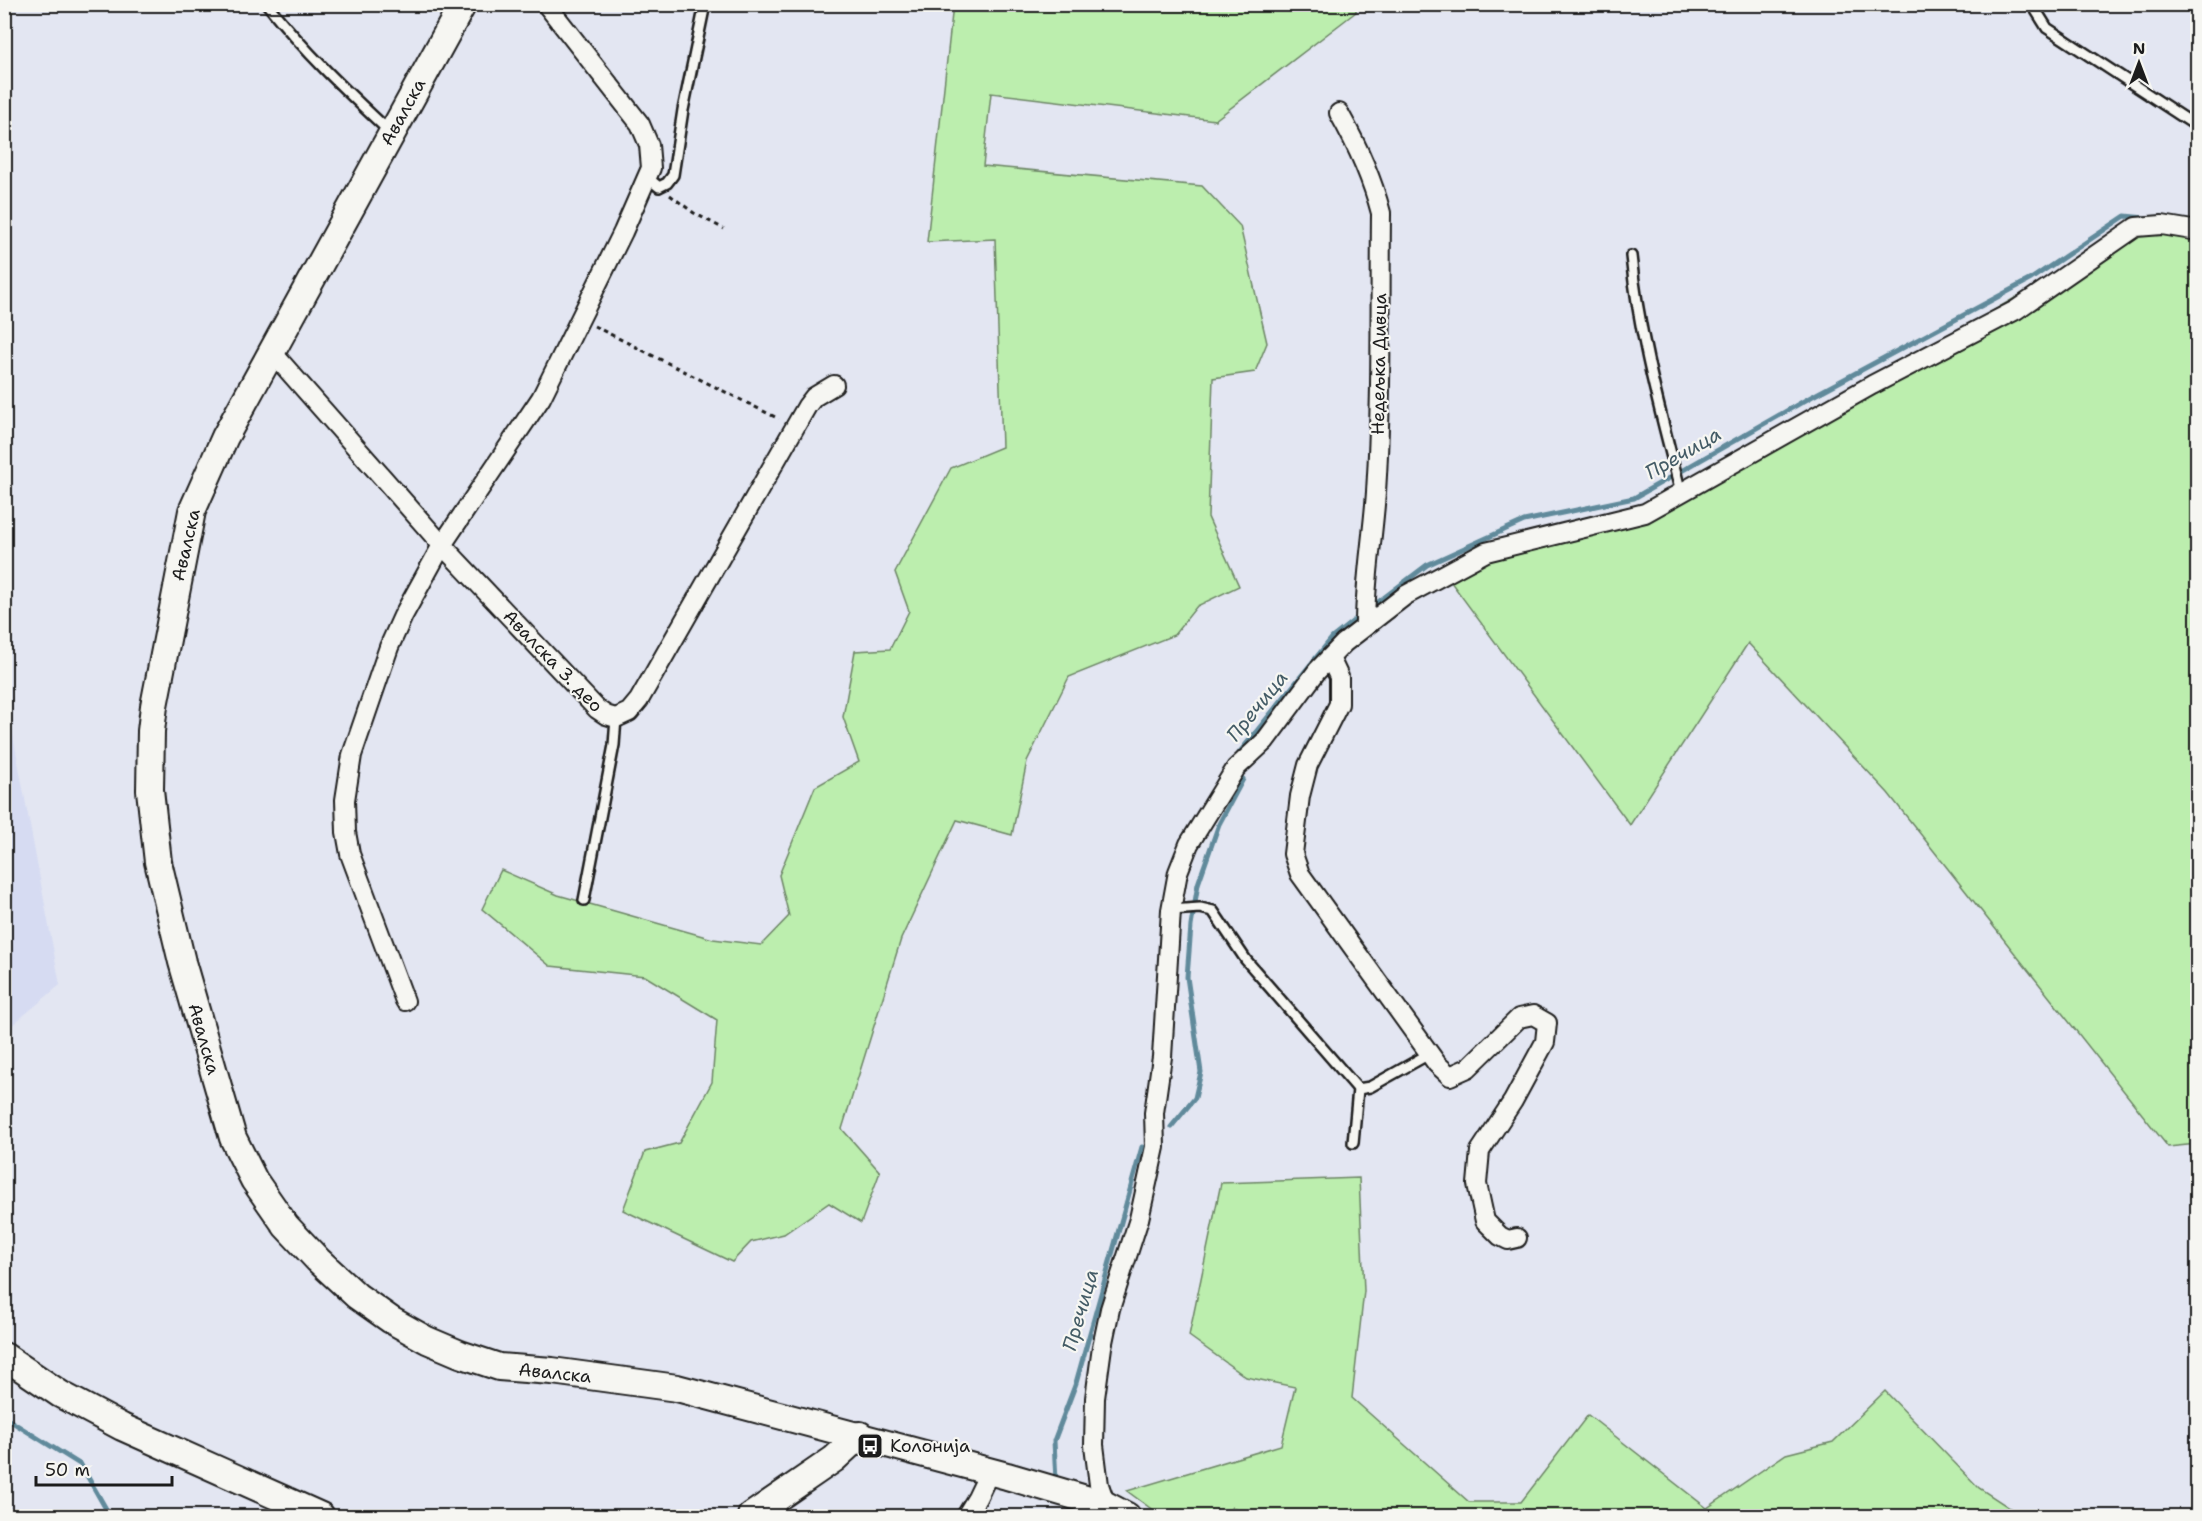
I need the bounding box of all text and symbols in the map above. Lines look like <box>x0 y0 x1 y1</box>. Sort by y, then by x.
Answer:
north arrow <box>2109 33 2169 93</box>
text: N <box>2133 38 2145 59</box>
street label: Авалска <box>375 74 431 150</box>
street label: Недељка Дивца <box>1366 293 1392 435</box>
water label: Пречица <box>1640 421 1726 485</box>
street label: Авалска <box>166 507 206 583</box>
street label: Авалска 3. део <box>498 605 608 717</box>
water label: Пречица <box>1220 665 1294 747</box>
street label: Авалска <box>182 1001 226 1077</box>
water label: Пречица <box>1056 1266 1104 1354</box>
street label: Авалска <box>517 1357 593 1389</box>
bus stop icon: Колонија <box>855 1431 885 1461</box>
place label: Колонија <box>890 1434 970 1458</box>
scale bar <box>36 1449 172 1487</box>
text: 50 m <box>45 1458 90 1482</box>

